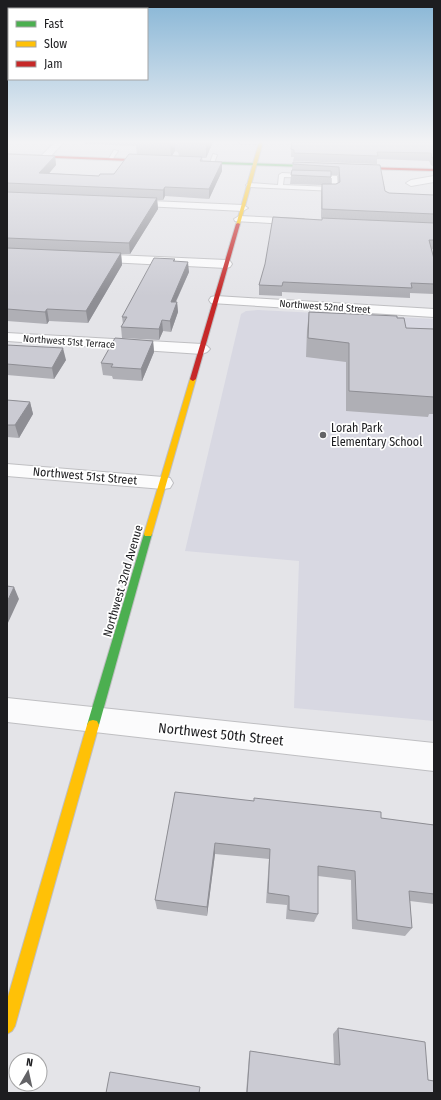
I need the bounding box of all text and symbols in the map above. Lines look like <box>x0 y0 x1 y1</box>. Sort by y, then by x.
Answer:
legend <box>8 8 148 80</box>
text: Fast <box>44 17 63 31</box>
text: Slow <box>44 37 67 51</box>
text: Jam <box>44 57 62 71</box>
street label: Northwest 52nd Street <box>279 298 372 316</box>
street label: Northwest 51st Terrace <box>22 333 115 351</box>
place label: Lorah Park Elementary School <box>331 421 422 449</box>
marker: Lorah Park Elementary School <box>318 430 328 440</box>
street label: Northwest 51st Street <box>32 464 138 488</box>
street label: Northwest 32nd Avenue <box>100 523 146 639</box>
street label: Northwest 50th Street <box>157 719 285 750</box>
north arrow <box>8 1052 48 1092</box>
text: N <box>25 1056 34 1070</box>

